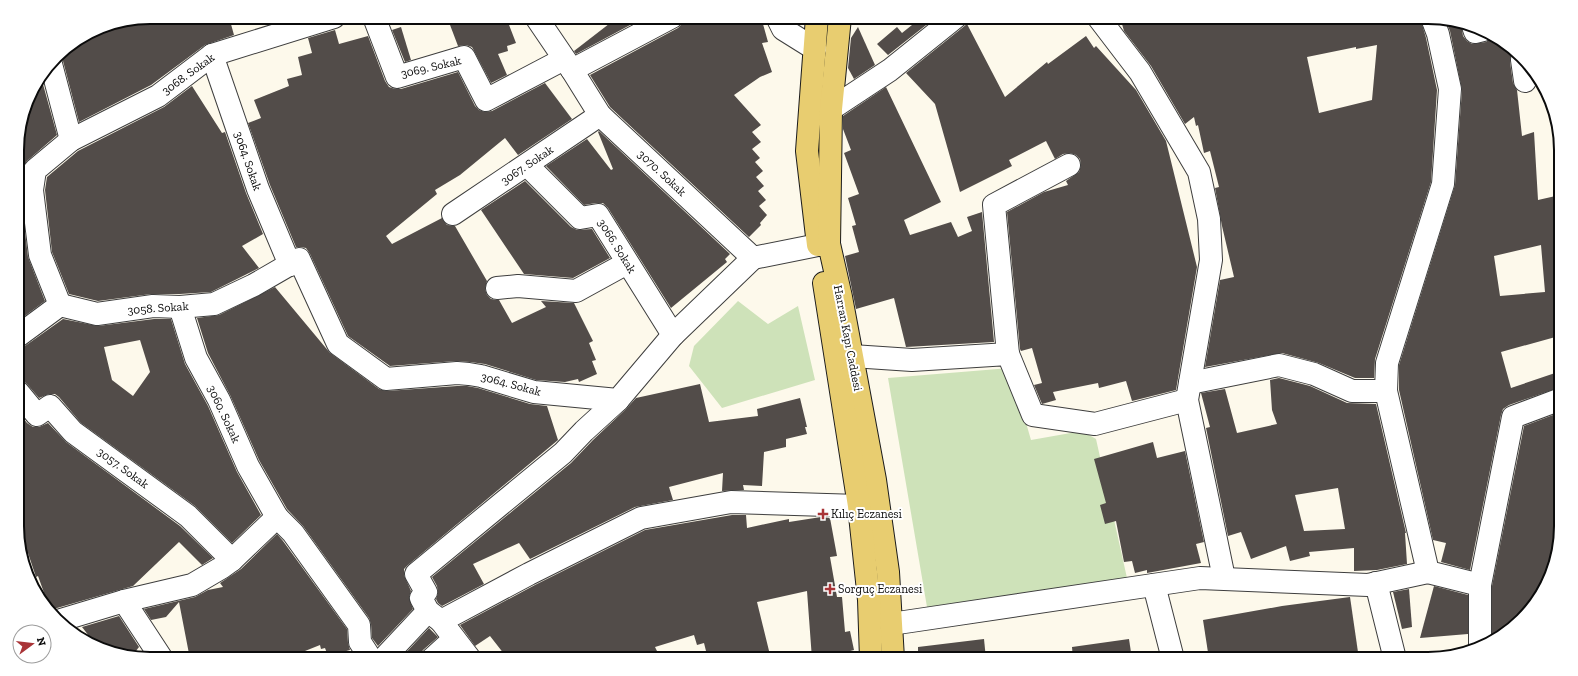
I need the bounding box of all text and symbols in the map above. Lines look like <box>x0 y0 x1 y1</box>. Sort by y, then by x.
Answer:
street label: 3068. Sokak <box>159 50 218 98</box>
street label: 3069. Sokak <box>399 53 463 81</box>
street label: 3064. Sokak <box>231 130 265 193</box>
street label: 3067. Sokak <box>498 142 557 188</box>
street label: 3070. Sokak <box>635 147 690 200</box>
street label: 3066. Sokak <box>595 216 640 276</box>
street label: Harran Kapı Caddesi <box>831 284 865 393</box>
street label: 3058. Sokak <box>127 299 190 317</box>
street label: 3064. Sokak <box>479 369 543 399</box>
street label: 3060. Sokak <box>205 383 244 446</box>
street label: 3057. Sokak <box>95 445 152 492</box>
place label: Kılıç Eczanesi <box>831 507 903 521</box>
marker: Kılıç Eczanesi <box>818 509 828 519</box>
place label: Sorguç Eczanesi <box>838 582 923 596</box>
marker: Sorguç Eczanesi <box>825 584 835 594</box>
north arrow <box>12 624 52 664</box>
text: N <box>34 636 49 648</box>

